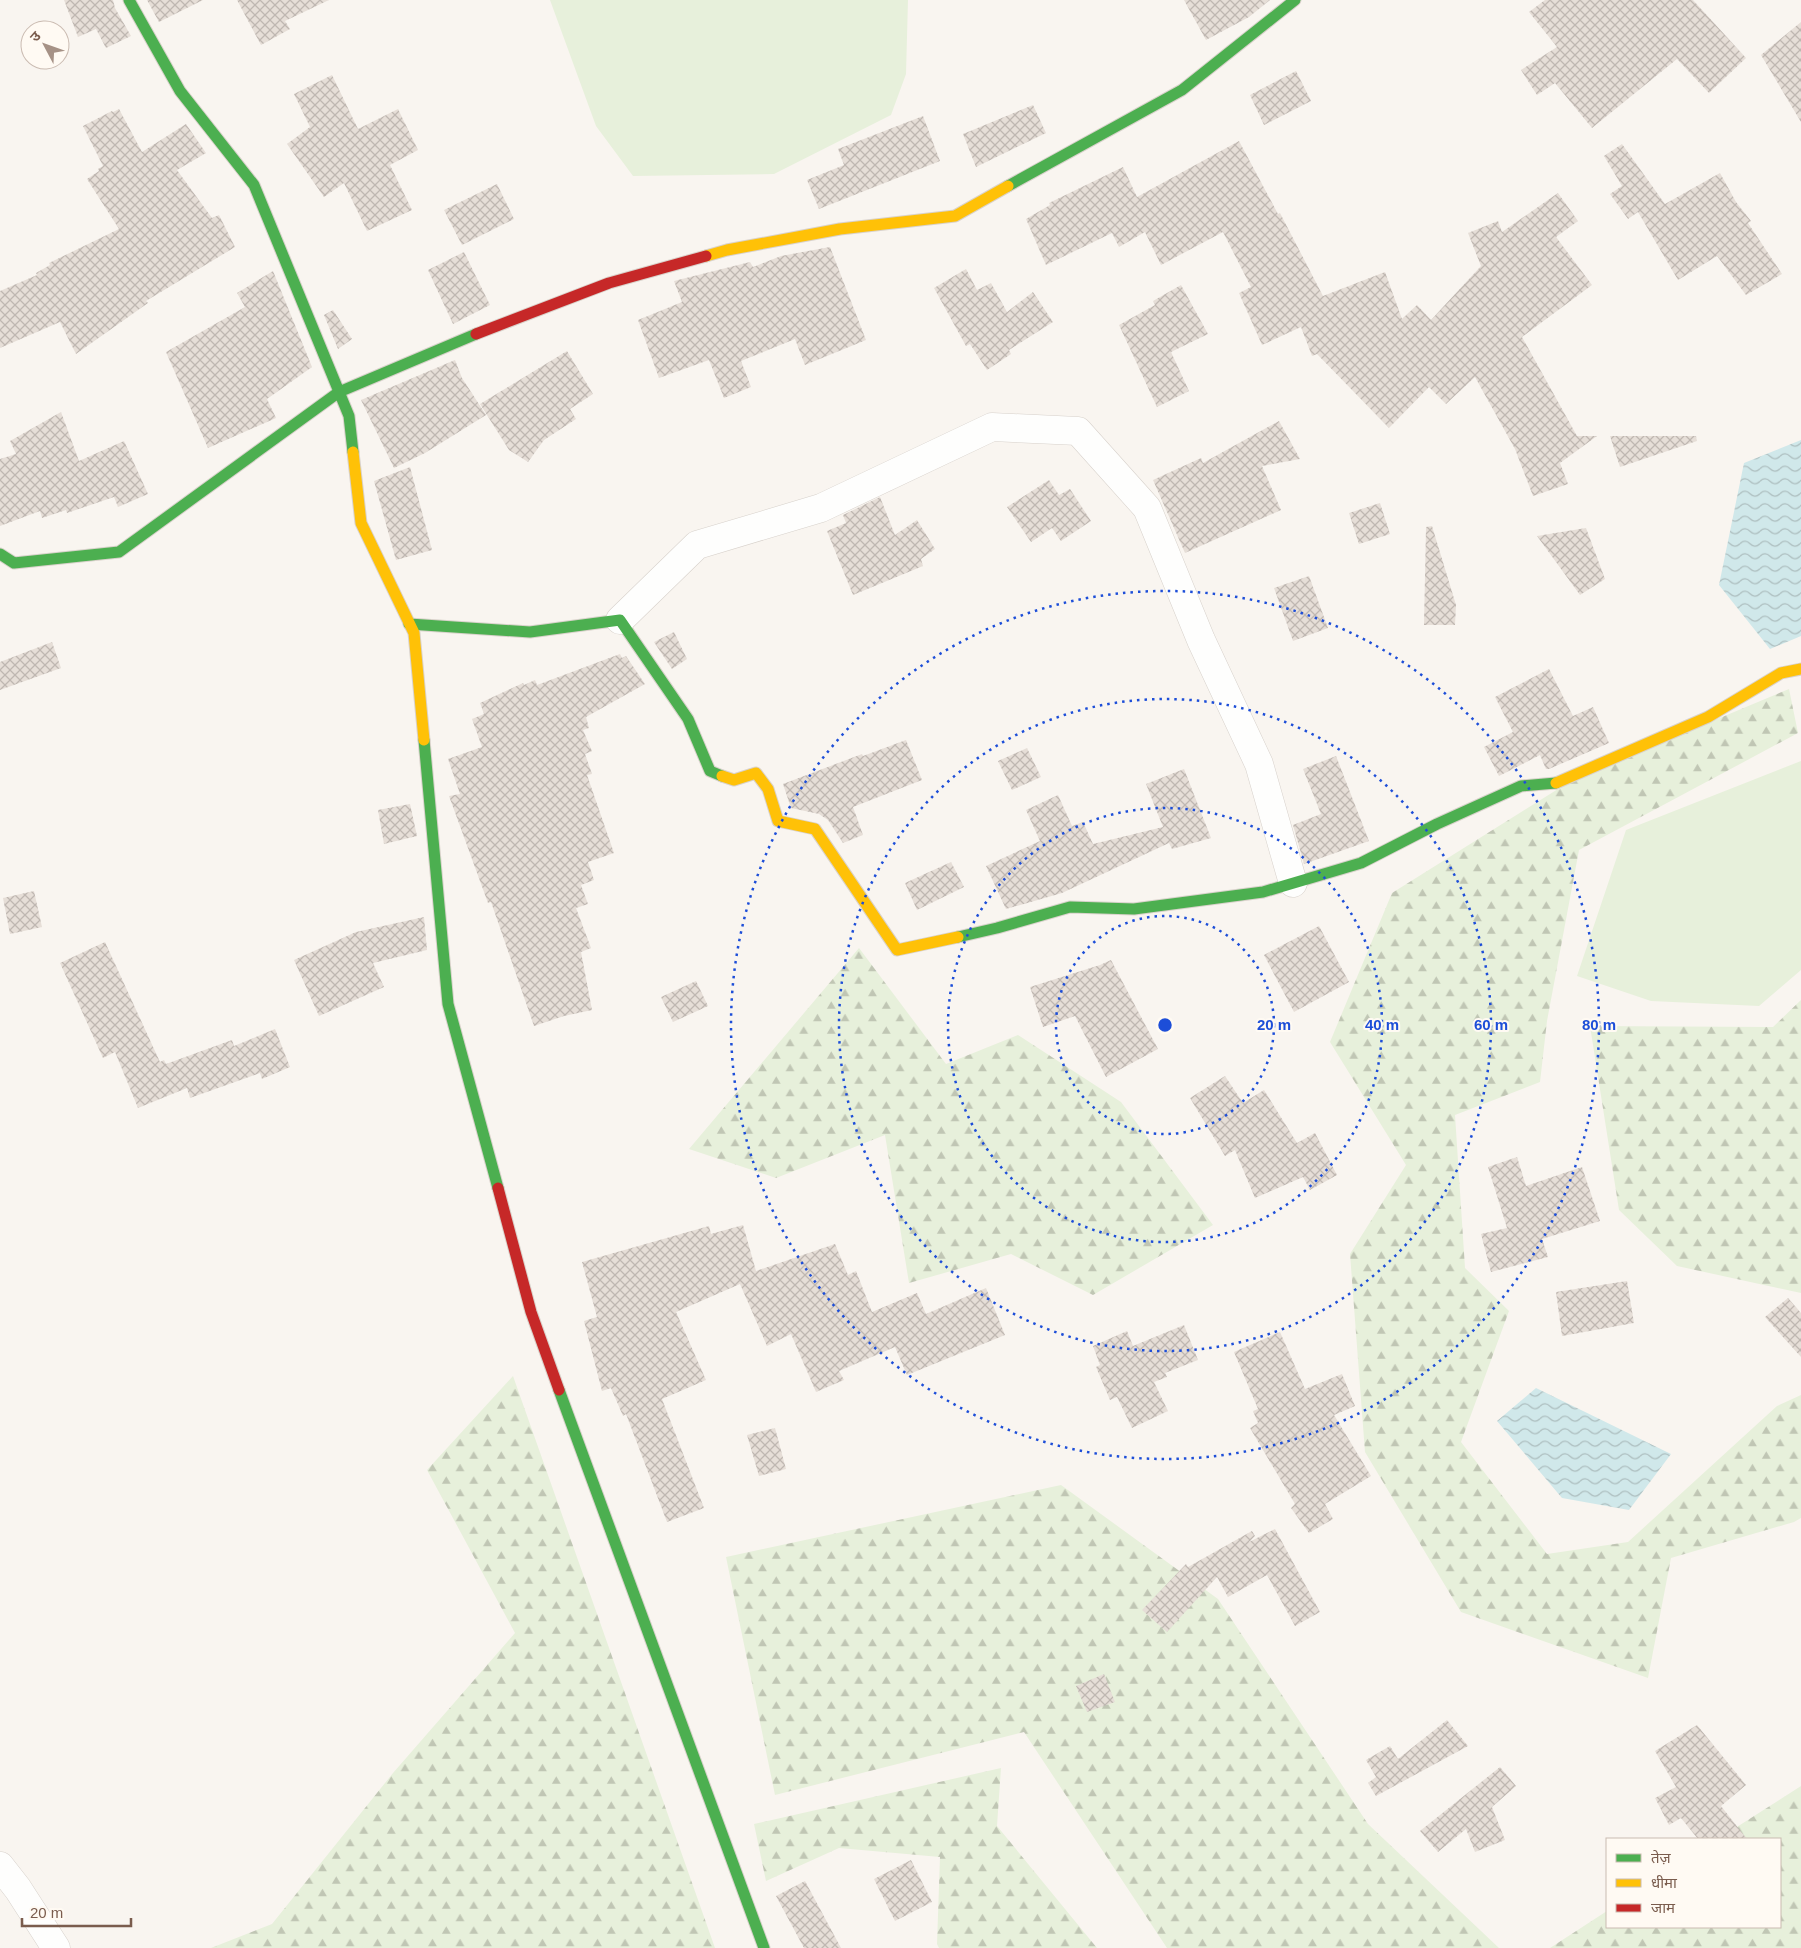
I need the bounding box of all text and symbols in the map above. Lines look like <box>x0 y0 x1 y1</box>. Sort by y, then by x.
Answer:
north arrow <box>20 20 70 70</box>
text: उ <box>26 28 44 45</box>
centre of rings <box>1156 1016 1174 1034</box>
text: 20 m <box>1257 1016 1291 1033</box>
text: 40 m <box>1365 1016 1399 1033</box>
text: 60 m <box>1474 1016 1508 1033</box>
text: 80 m <box>1582 1016 1616 1033</box>
legend <box>1606 1838 1781 1928</box>
text: तेज़ <box>1651 1849 1672 1866</box>
text: धीमा <box>1651 1874 1678 1891</box>
scale bar <box>22 1896 131 1928</box>
text: जाम <box>1651 1899 1676 1916</box>
text: 20 m <box>30 1904 63 1921</box>

